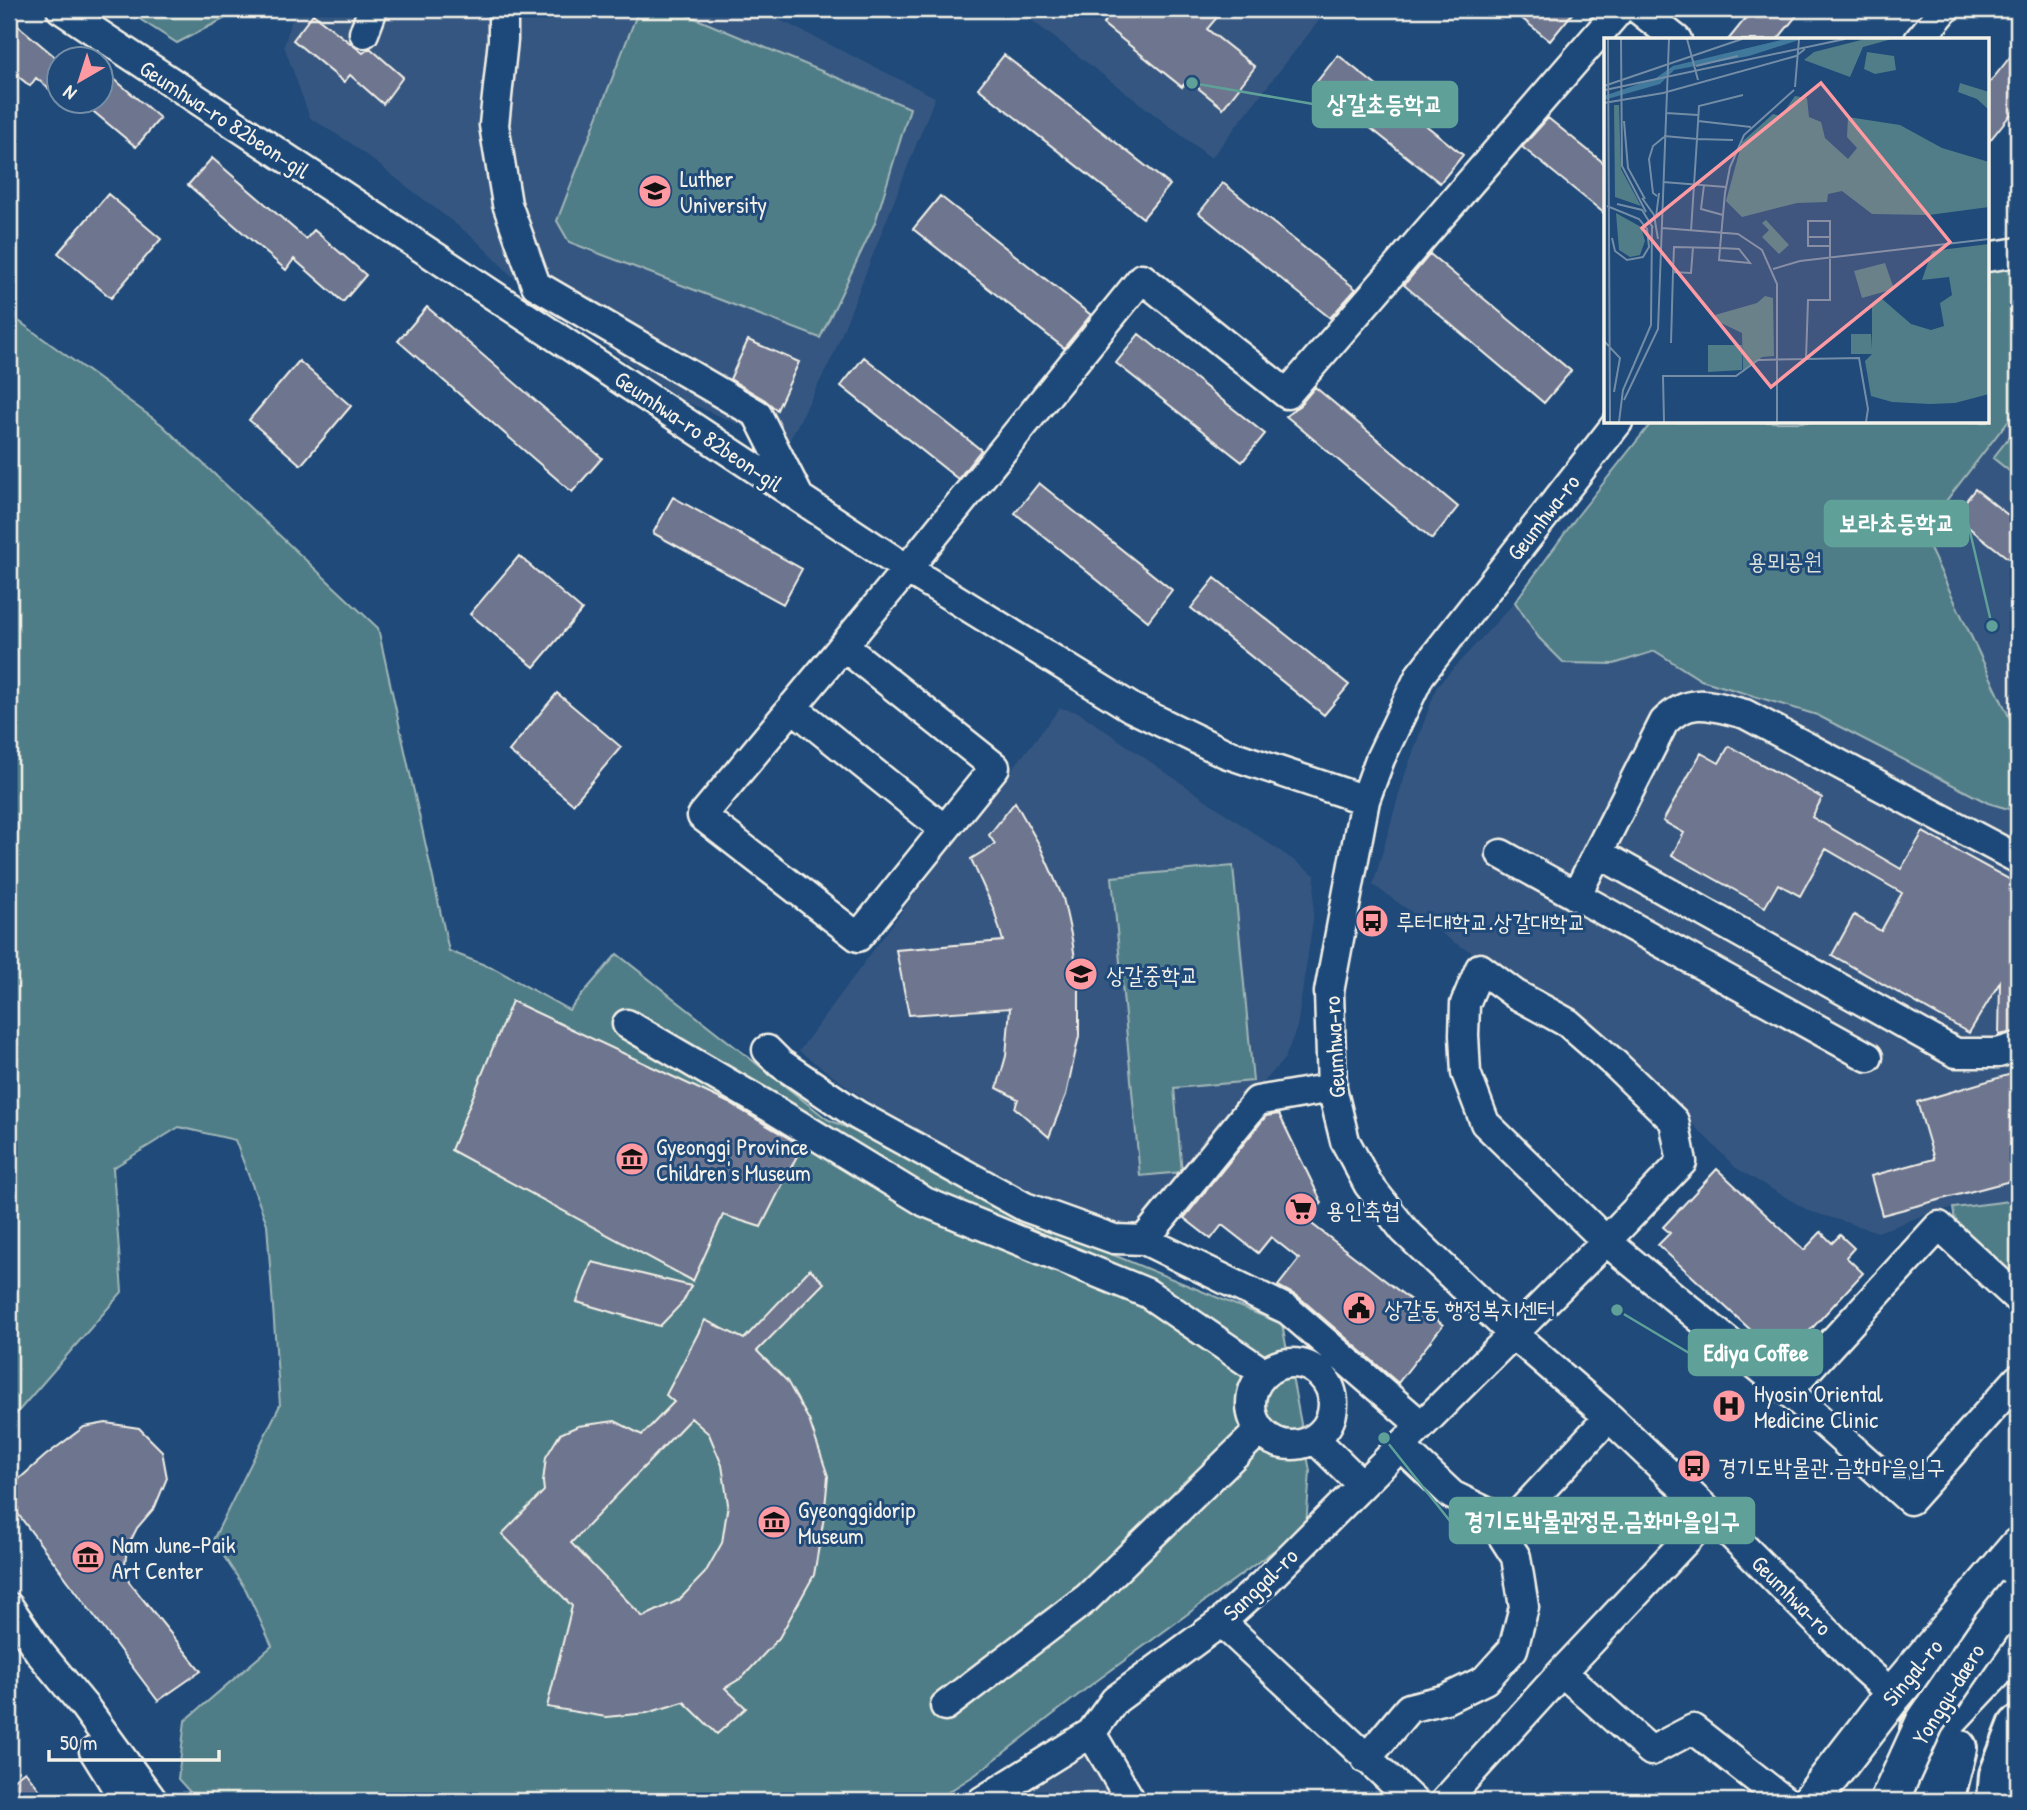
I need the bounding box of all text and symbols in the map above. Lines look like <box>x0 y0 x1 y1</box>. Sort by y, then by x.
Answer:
inset map <box>1604 38 1988 424</box>
north arrow <box>46 46 116 116</box>
street label: Geumhwa-ro 82beon-gil <box>134 52 317 186</box>
text: N <box>57 80 81 106</box>
callout: 상갈초등학교 <box>1313 82 1457 127</box>
text: 상갈초등학교 <box>1327 87 1443 119</box>
place label: Luther University <box>680 163 767 220</box>
school or university icon: Luther University <box>636 172 674 210</box>
street label: Geumhwa-ro 82beon-gil <box>609 363 790 499</box>
street label: Geumhwa-ro <box>1499 467 1587 567</box>
callout: 보라초등학교 <box>1825 501 1968 546</box>
text: 보라초등학교 <box>1839 506 1955 538</box>
park label: 용뫼공원 <box>1748 545 1822 576</box>
bus stop icon: 루터대학교.상갈대학교 <box>1353 902 1391 940</box>
place label: 루터대학교.상갈대학교 <box>1396 906 1586 937</box>
school or university icon: 상갈중학교 <box>1062 955 1100 993</box>
place label: 상갈중학교 <box>1106 959 1199 990</box>
street label: Geumhwa-ro <box>1316 995 1352 1099</box>
place label: Gyeonggi Province Children's Museum <box>656 1131 811 1188</box>
museum icon: Gyeonggi Province Children's Museum <box>613 1140 651 1178</box>
supermarket icon: 용인축협 <box>1282 1190 1320 1228</box>
place label: 용인축협 <box>1326 1194 1400 1225</box>
public building icon: 상갈동 행정복지센터 <box>1340 1289 1378 1327</box>
place label: 상갈동 행정복지센터 <box>1384 1293 1556 1324</box>
callout: Ediya Coffee <box>1689 1330 1822 1375</box>
text: Ediya Coffee <box>1704 1336 1809 1369</box>
place label: Hyosin Oriental Medicine Clinic <box>1754 1378 1884 1435</box>
hospital icon: Hyosin Oriental Medicine Clinic <box>1710 1387 1748 1425</box>
bus stop icon: 경기도박물관.금화마을입구 <box>1675 1447 1713 1485</box>
place label: 경기도박물관.금화마을입구 <box>1718 1451 1945 1482</box>
place label: Gyeonggidorip Museum <box>798 1494 915 1551</box>
callout: 경기도박물관정문.금화마을입구 <box>1450 1498 1754 1543</box>
museum icon: Gyeonggidorip Museum <box>755 1503 793 1541</box>
text: 경기도박물관정문.금화마을입구 <box>1464 1504 1740 1536</box>
place label: Nam June-Paik Art Center <box>112 1529 236 1586</box>
museum icon: Nam June-Paik Art Center <box>69 1538 107 1576</box>
street label: Sanggal-ro <box>1216 1541 1304 1627</box>
street label: Geumhwa-ro <box>1745 1548 1839 1642</box>
street label: Singal-ro <box>1875 1632 1949 1712</box>
street label: Yonggu-daero <box>1905 1637 1991 1751</box>
scale bar <box>49 1719 219 1763</box>
text: 50 m <box>60 1728 97 1757</box>

